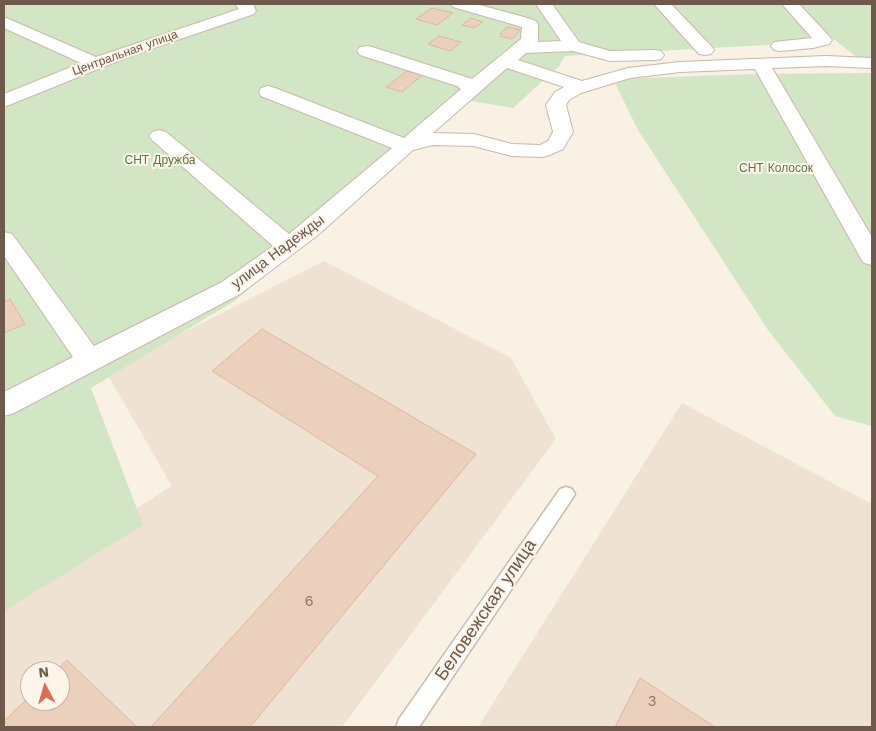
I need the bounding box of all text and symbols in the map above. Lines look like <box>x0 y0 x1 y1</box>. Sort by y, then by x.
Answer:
street label: Центральная улица <box>70 27 180 79</box>
park label: СНТ Дружба <box>125 153 195 167</box>
park label: СНТ Колосок <box>739 161 813 175</box>
street label: улица Надежды <box>228 211 328 293</box>
street label: Беловежская улица <box>431 535 541 685</box>
house number: 6 <box>304 593 314 611</box>
north arrow <box>20 661 70 711</box>
text: N <box>38 664 50 681</box>
house number: 3 <box>648 693 656 711</box>

